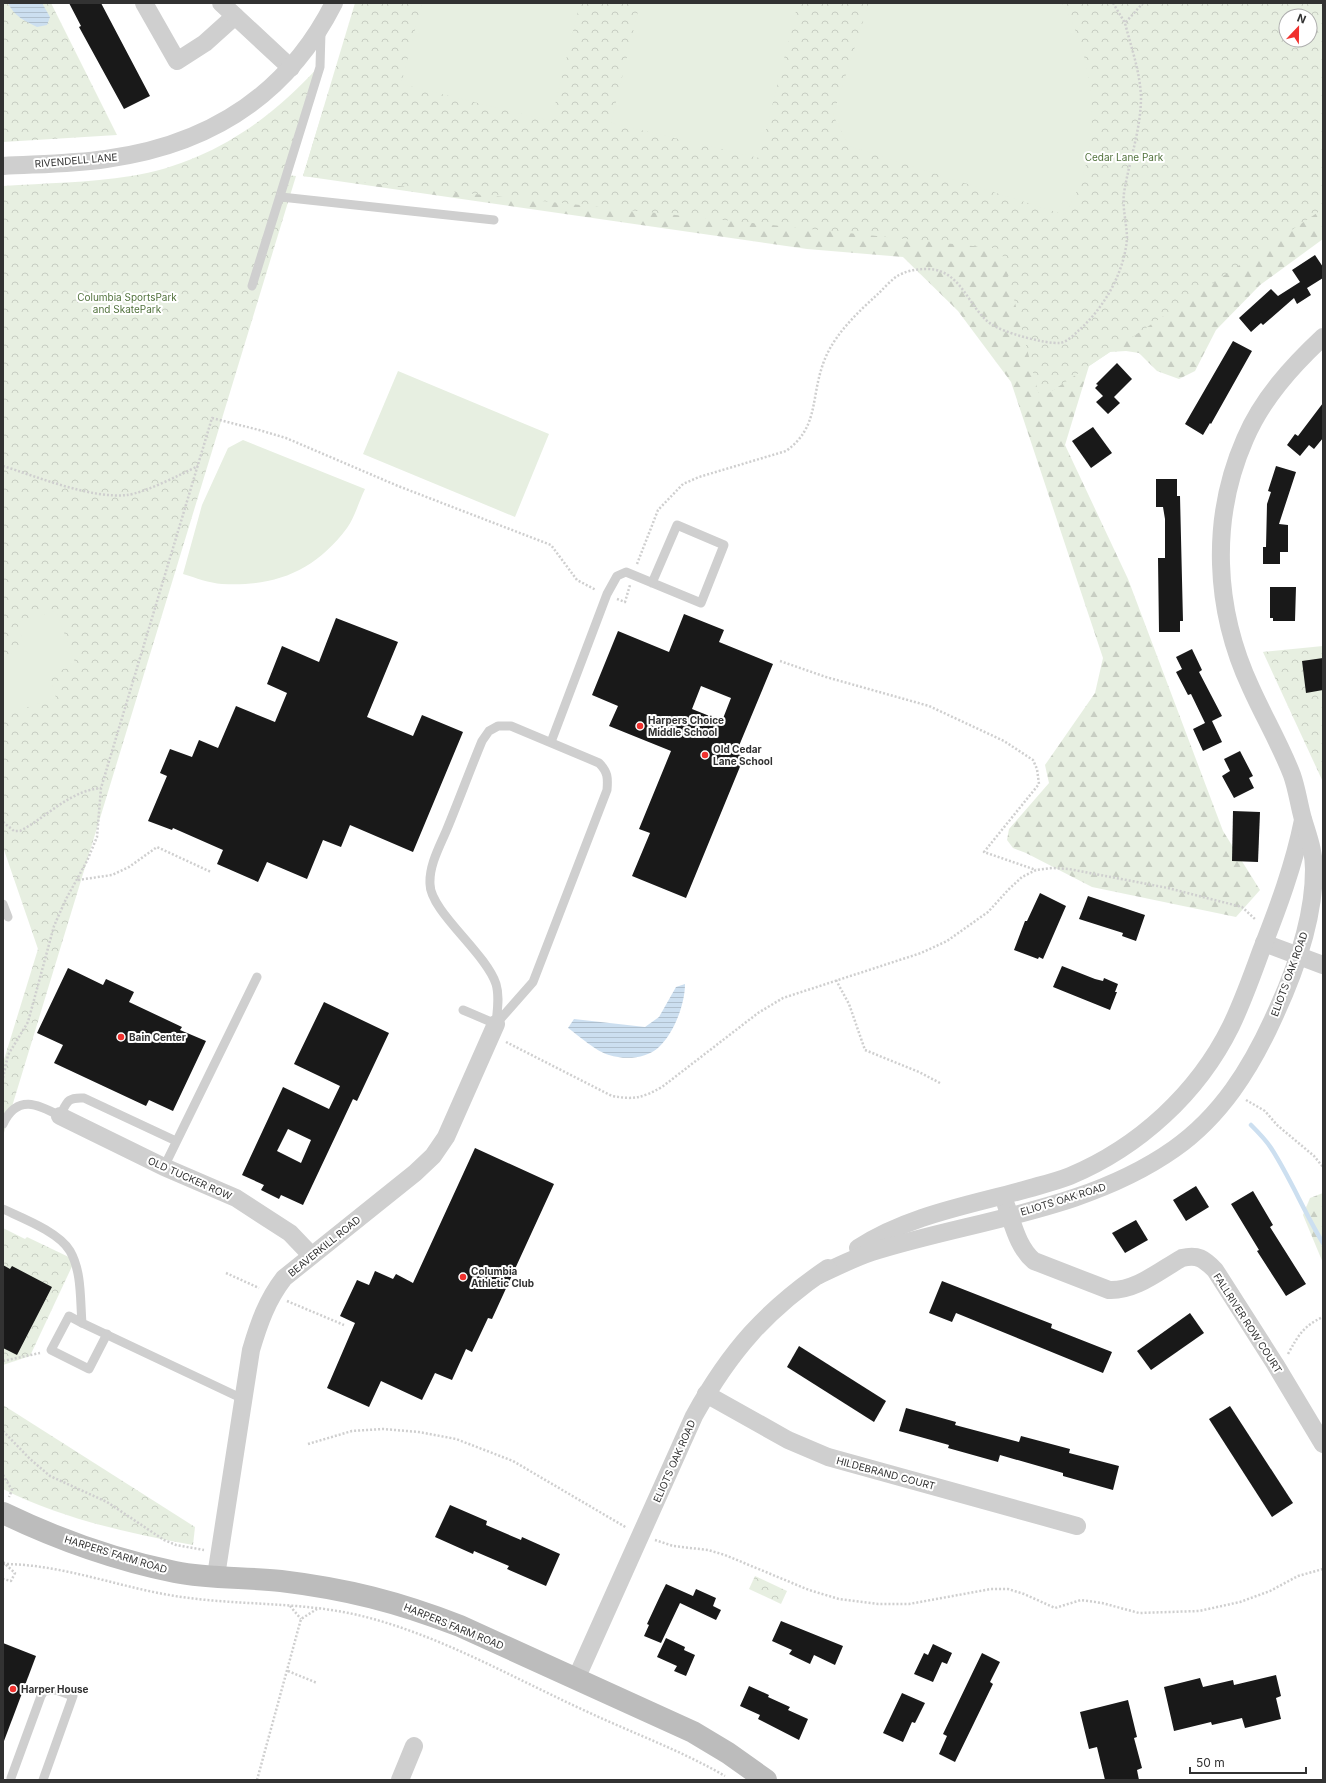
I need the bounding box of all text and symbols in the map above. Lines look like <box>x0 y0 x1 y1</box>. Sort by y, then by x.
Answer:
north arrow <box>1278 8 1318 48</box>
text: N <box>1295 11 1308 27</box>
street label: RIVENDELL LANE <box>34 150 118 170</box>
park label: Cedar Lane Park <box>1085 151 1164 163</box>
park label: Columbia SportsPark and SkatePark <box>77 291 177 315</box>
place label: Harpers Choice Middle School <box>648 714 724 738</box>
marker: Harpers Choice Middle School <box>635 721 645 731</box>
place label: Old Cedar Lane School <box>713 743 773 767</box>
marker: Old Cedar Lane School <box>700 750 710 760</box>
street label: ELIOTS OAK ROAD <box>1268 930 1310 1018</box>
place label: Bain Center <box>129 1031 186 1043</box>
marker: Bain Center <box>116 1032 126 1042</box>
street label: OLD TUCKER ROW <box>146 1154 234 1202</box>
street label: ELIOTS OAK ROAD <box>1019 1180 1107 1218</box>
street label: BEAVERKILL ROAD <box>285 1213 363 1279</box>
place label: Columbia Athletic Club <box>471 1265 534 1289</box>
street label: FALLRIVER ROW COURT <box>1211 1271 1285 1375</box>
marker: Columbia Athletic Club <box>458 1272 468 1282</box>
street label: ELIOTS OAK ROAD <box>650 1418 698 1504</box>
street label: HILDEBRAND COURT <box>835 1454 937 1492</box>
street label: HARPERS FARM ROAD <box>63 1533 169 1575</box>
street label: HARPERS FARM ROAD <box>402 1600 506 1652</box>
place label: Harper House <box>21 1683 89 1695</box>
marker: Harper House <box>8 1684 18 1694</box>
scale bar <box>1190 1749 1306 1775</box>
text: 50 m <box>1196 1755 1225 1770</box>

